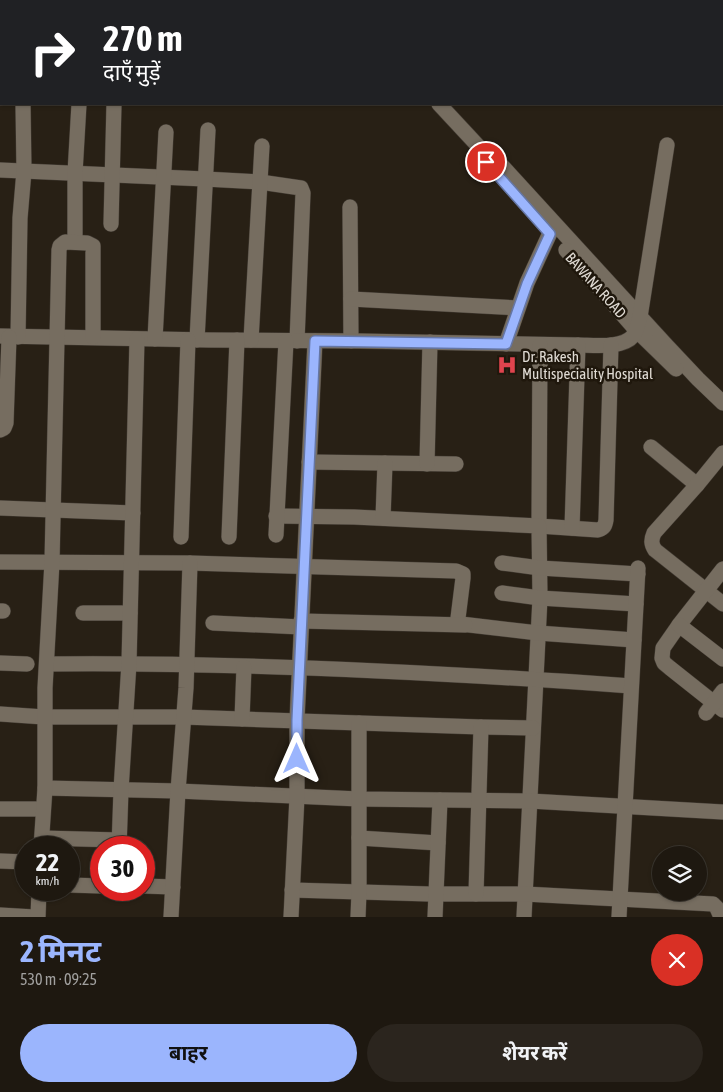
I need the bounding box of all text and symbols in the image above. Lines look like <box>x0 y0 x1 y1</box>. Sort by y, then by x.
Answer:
text: 270 m <box>103 18 182 58</box>
icon: right <box>20 20 85 85</box>
text: दाएँ मुड़ें <box>103 59 161 85</box>
pin <box>465 141 507 183</box>
icon: arrive <box>472 148 500 176</box>
street label: BAWANA ROAD <box>562 249 630 321</box>
place label: Dr. Rakesh Multispeciality Hospital <box>522 348 653 382</box>
hospital icon: Dr. Rakesh Multispeciality Hospital <box>496 354 518 376</box>
position arrow <box>270 732 322 784</box>
speed limit sign: 30 <box>90 836 155 901</box>
map controls <box>652 846 707 901</box>
button: layers <box>652 846 707 901</box>
text: 22 <box>36 848 59 876</box>
text: km/h <box>36 874 59 888</box>
text: 2 मिनट <box>20 934 101 968</box>
button: close <box>651 934 703 986</box>
text: 530 m · 09:25 <box>20 970 97 988</box>
button: बाहर <box>20 1024 357 1082</box>
button: शेयर करें <box>367 1024 703 1082</box>

